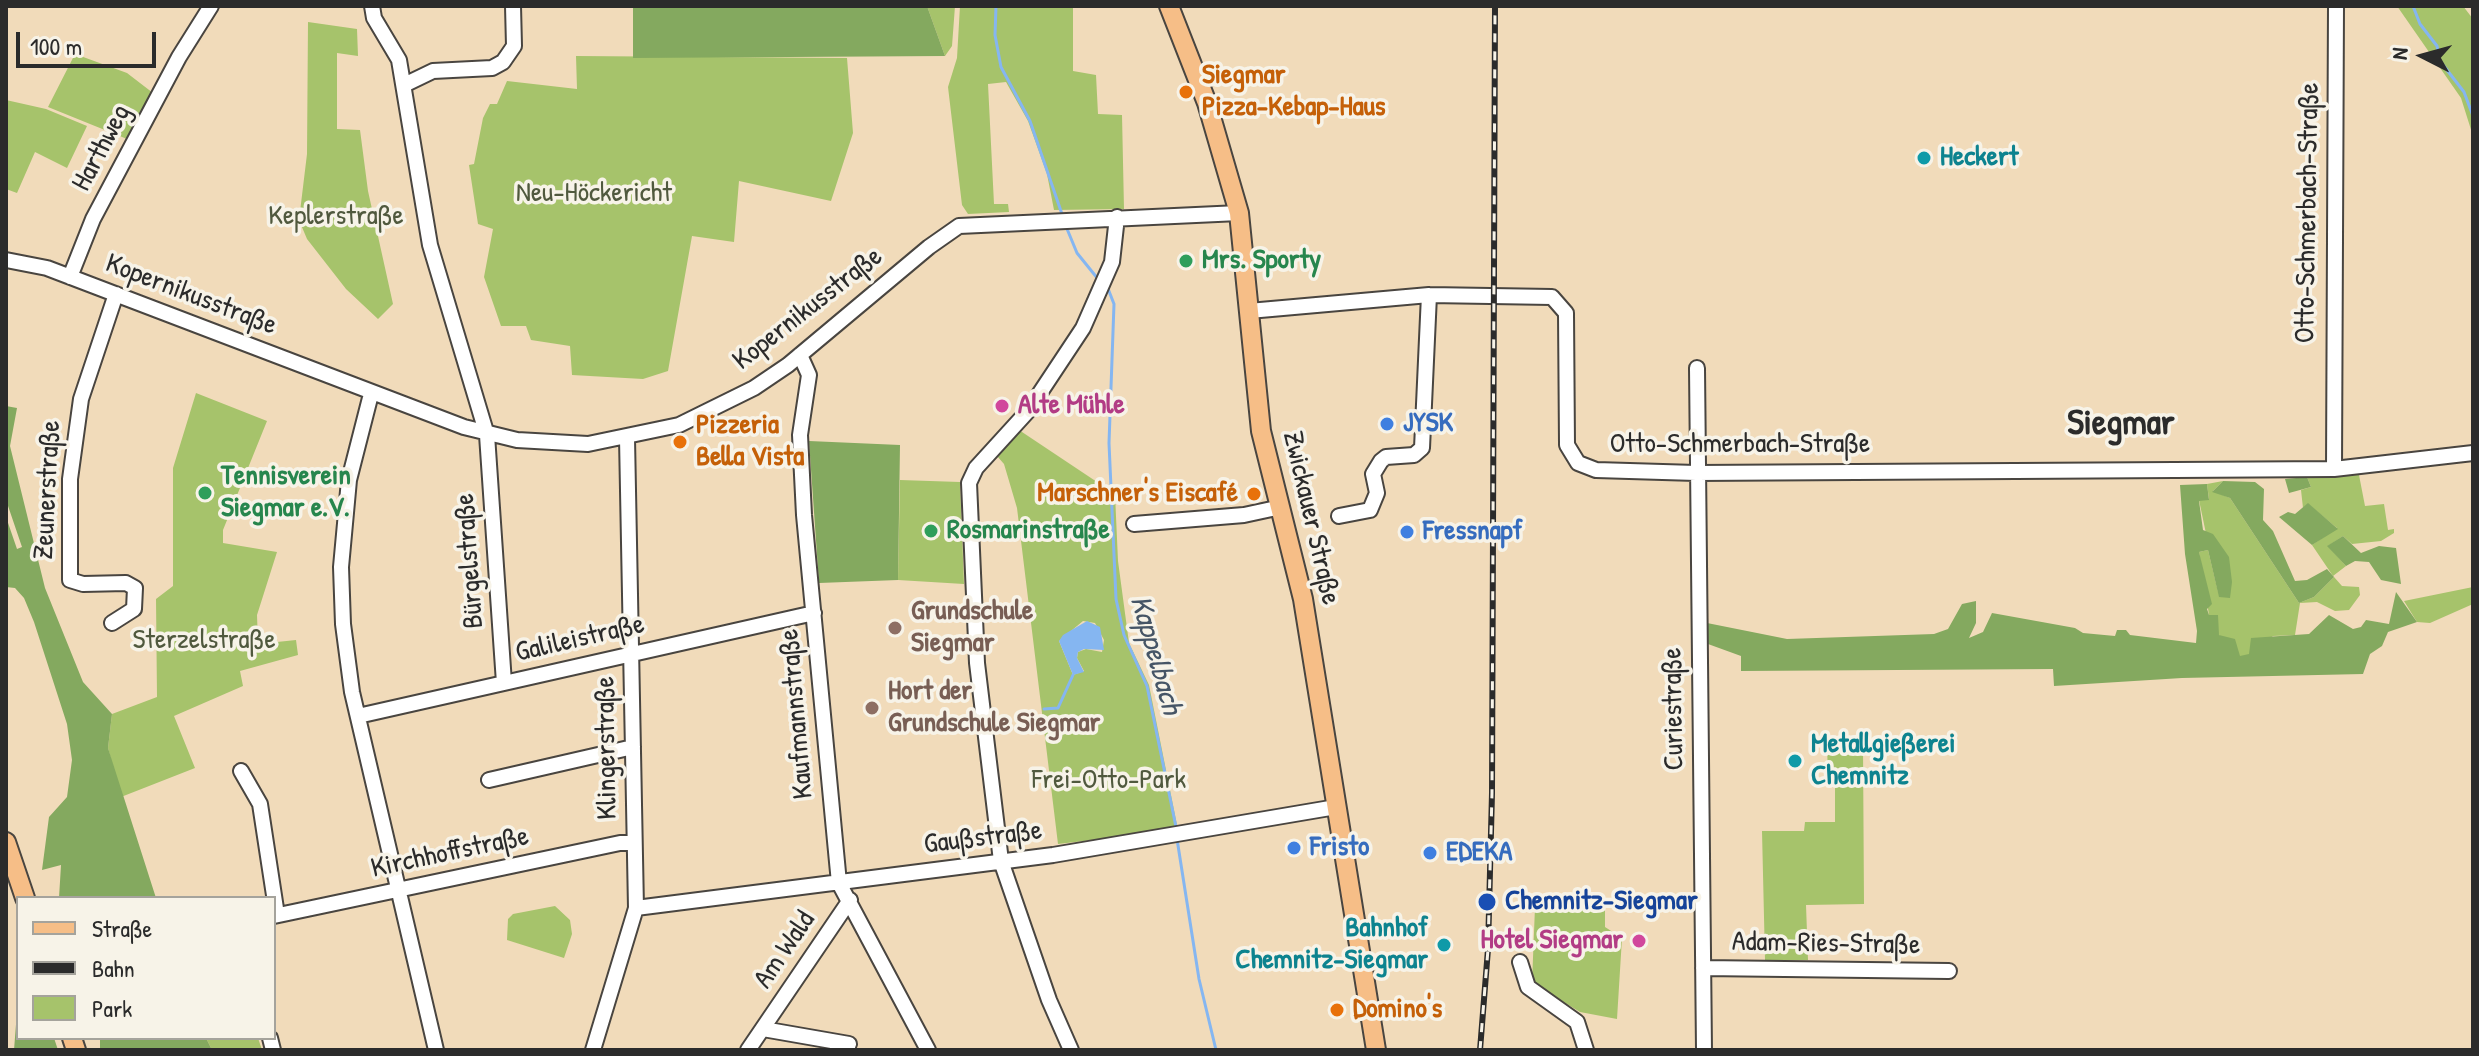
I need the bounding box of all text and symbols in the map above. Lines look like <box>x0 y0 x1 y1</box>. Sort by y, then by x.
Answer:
scale bar <box>20 16 160 66</box>
north arrow <box>2383 16 2463 96</box>
text: 100 m <box>30 30 82 62</box>
text: N <box>2384 46 2415 61</box>
place label: Siegmar Pizza-Kebap-Haus <box>1202 59 1386 125</box>
street label: Otto-Schmerbach-Straße <box>2289 82 2327 344</box>
marker: Siegmar Pizza-Kebap-Haus <box>1177 83 1195 101</box>
street label: Harthweg <box>65 99 139 197</box>
place label: Heckert <box>1940 141 2018 175</box>
marker: Heckert <box>1915 149 1933 167</box>
park label: Neu-Höckericht <box>516 177 672 211</box>
park label: Keplerstraße <box>268 200 404 234</box>
street label: Kopernikusstraße <box>727 240 889 378</box>
place label: Mrs. Sporty <box>1202 244 1321 278</box>
street label: Kopernikusstraße <box>101 247 281 343</box>
marker: Mrs. Sporty <box>1177 252 1195 270</box>
place label: Alte Mühle <box>1018 389 1125 423</box>
marker: Alte Mühle <box>993 397 1011 415</box>
district label: Siegmar <box>2067 402 2175 446</box>
place label: JYSK <box>1403 407 1453 441</box>
place label: Pizzeria Bella Vista <box>696 409 804 475</box>
marker: JYSK <box>1378 415 1396 433</box>
street label: Zeunerstraße <box>28 420 68 560</box>
street label: Zwickauer Straße <box>1275 428 1347 608</box>
street label: Otto-Schmerbach-Straße <box>1610 428 1870 462</box>
marker: Pizzeria Bella Vista <box>671 433 689 451</box>
place label: Tennisverein Siegmar e.V. <box>221 460 351 526</box>
place label: Marschner's Eiscafé <box>1037 477 1238 511</box>
marker: Tennisverein Siegmar e.V. <box>196 484 214 502</box>
marker: Marschner's Eiscafé <box>1245 485 1263 503</box>
street label: Bürgelstraße <box>449 492 491 630</box>
place label: Rosmarinstraße <box>947 514 1110 548</box>
place label: Fressnapf <box>1423 515 1523 549</box>
marker: Rosmarinstraße <box>922 522 940 540</box>
marker: Fressnapf <box>1398 523 1416 541</box>
water label: Kappelbach <box>1121 592 1189 718</box>
place label: Grundschule Siegmar <box>911 595 1033 661</box>
street label: Galileistraße <box>512 608 648 670</box>
marker: Grundschule Siegmar <box>886 619 904 637</box>
park label: Sterzelstraße <box>132 624 276 658</box>
street label: Kaufmannstraße <box>773 628 821 800</box>
street label: Curiestraße <box>1656 647 1692 771</box>
place label: Hort der Grundschule Siegmar <box>888 675 1100 741</box>
street label: Klingerstraße <box>589 676 625 820</box>
marker: Hort der Grundschule Siegmar <box>863 699 881 717</box>
place label: Metallgießerei Chemnitz <box>1811 728 1956 794</box>
marker: Metallgießerei Chemnitz <box>1786 752 1804 770</box>
park label: Frei-Otto-Park <box>1032 764 1186 798</box>
street label: Gaußstraße <box>922 814 1044 862</box>
street label: Kirchhoffstraße <box>368 820 532 886</box>
place label: Fristo <box>1310 831 1369 865</box>
place label: EDEKA <box>1446 836 1512 870</box>
marker: Fristo <box>1285 839 1303 857</box>
marker: EDEKA <box>1421 844 1439 862</box>
place label: Chemnitz-Siegmar <box>1505 885 1698 919</box>
marker: Chemnitz-Siegmar <box>1476 891 1498 913</box>
legend <box>16 896 276 1040</box>
street label: Am Wald <box>747 905 823 995</box>
text: Straße <box>92 912 152 944</box>
place label: Bahnhof Chemnitz-Siegmar <box>1235 912 1428 978</box>
place label: Hotel Siegmar <box>1480 924 1623 958</box>
street label: Adam-Ries-Straße <box>1732 926 1920 962</box>
marker: Hotel Siegmar <box>1630 932 1648 950</box>
marker: Bahnhof Chemnitz-Siegmar <box>1435 936 1453 954</box>
text: Bahn <box>92 952 135 984</box>
text: Park <box>92 992 132 1024</box>
place label: Domino's <box>1353 993 1442 1027</box>
marker: Domino's <box>1328 1001 1346 1019</box>

